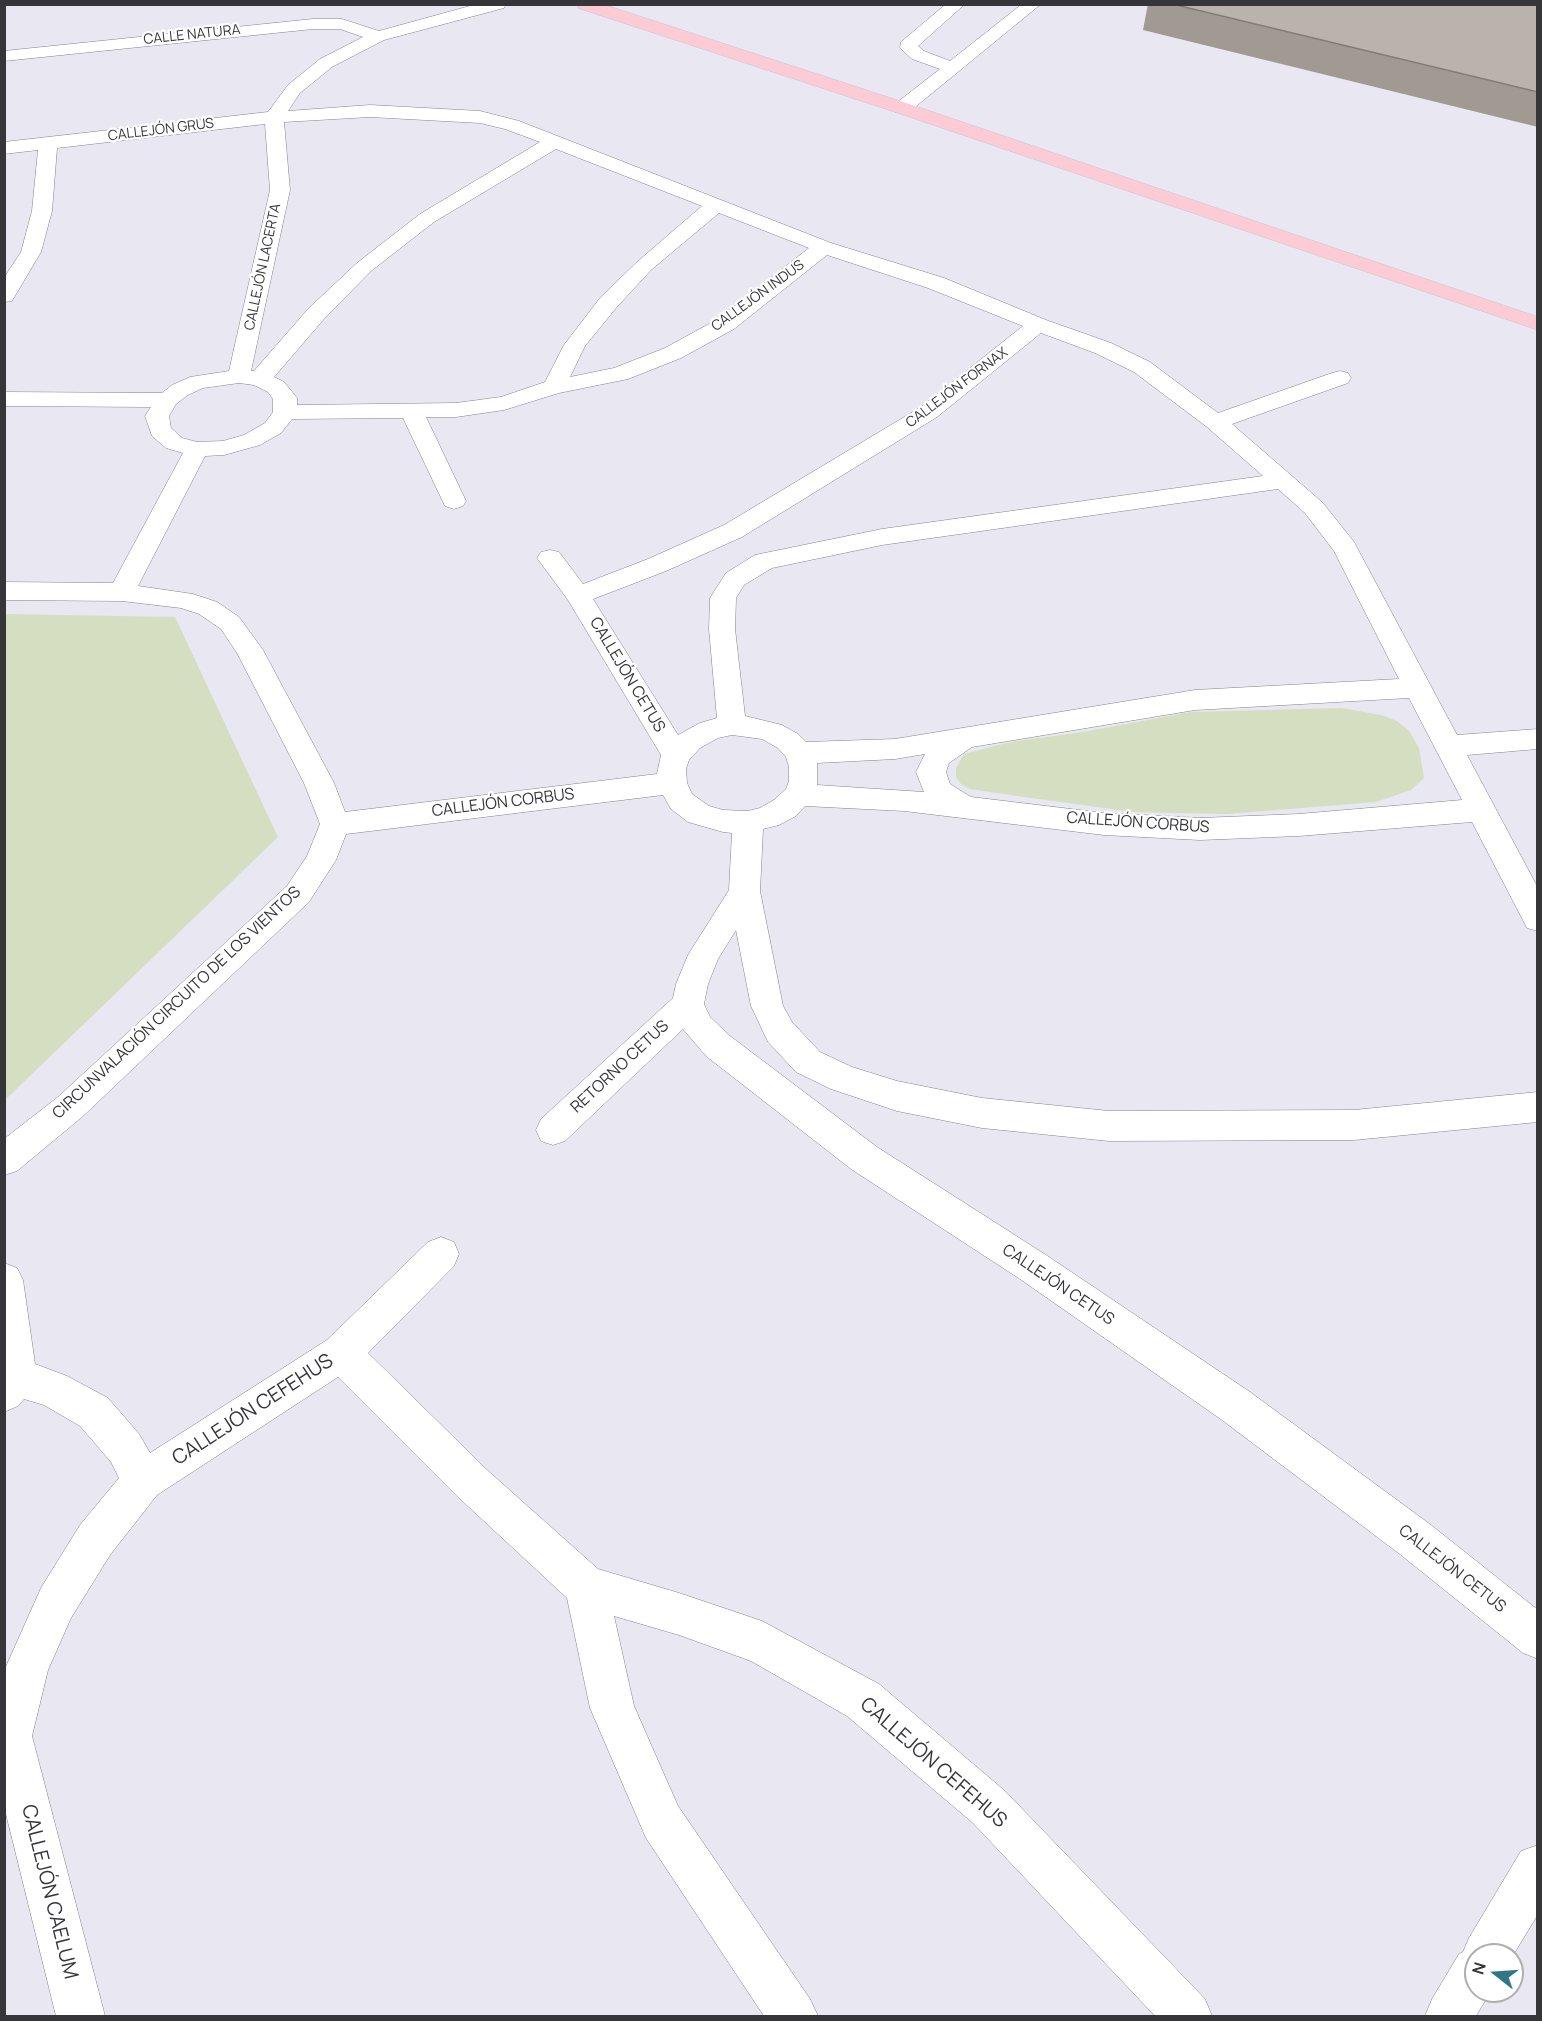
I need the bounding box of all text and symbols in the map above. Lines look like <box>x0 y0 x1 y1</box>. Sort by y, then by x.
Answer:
street label: CALLE NATURA <box>143 22 241 48</box>
street label: CALLEJÓN GRUS <box>107 115 215 145</box>
street label: CALLEJÓN LACERTA <box>241 202 285 332</box>
street label: CALLEJÓN INDUS <box>708 257 808 335</box>
street label: CALLEJÓN FORNAX <box>903 344 1011 432</box>
street label: CALLEJÓN CETUS <box>585 614 669 736</box>
street label: CALLEJÓN CORBUS <box>431 785 575 821</box>
street label: CALLEJÓN CORBUS <box>1066 808 1210 838</box>
street label: CIRCUNVALACIÓN CIRCUITO DE LOS VIENTOS <box>49 883 305 1123</box>
street label: RETORNO CETUS <box>567 1017 673 1117</box>
street label: CALLEJÓN CETUS <box>998 1241 1118 1329</box>
street label: CALLEJÓN CEFEHUS <box>168 1349 338 1471</box>
street label: CALLEJÓN CETUS <box>1395 1521 1509 1617</box>
street label: CALLEJÓN CEFEHUS <box>855 1693 1011 1833</box>
street label: CALLEJÓN CAELUM <box>16 1802 82 1982</box>
north arrow <box>1464 1943 1524 2003</box>
text: N <box>1466 1960 1491 1977</box>

